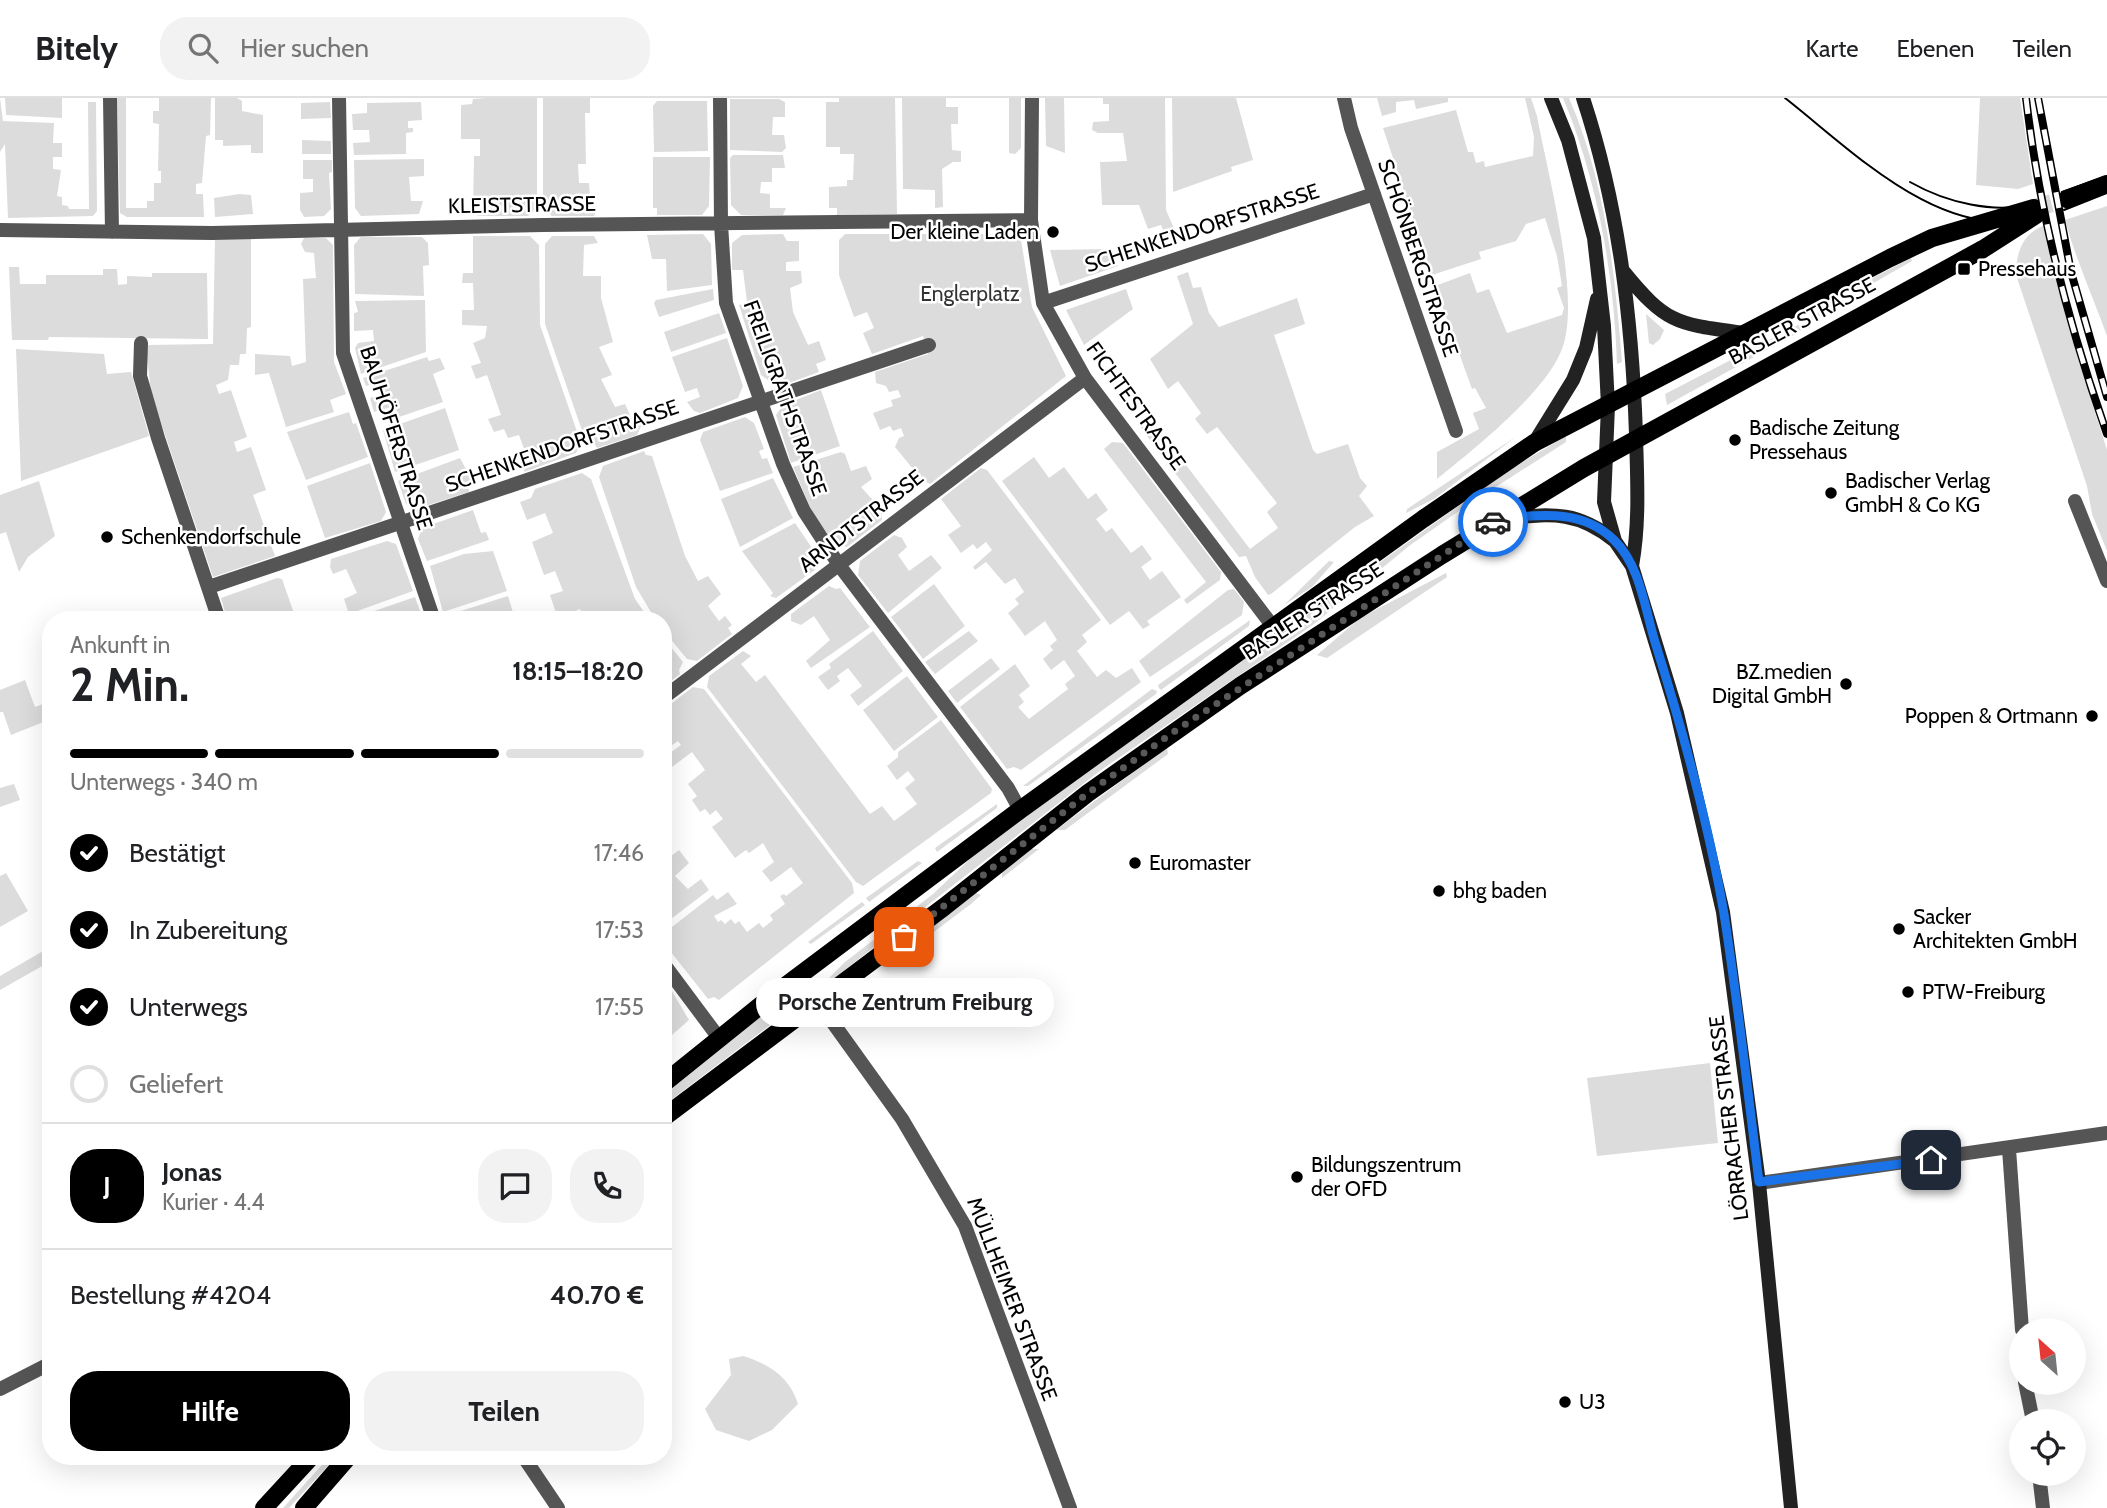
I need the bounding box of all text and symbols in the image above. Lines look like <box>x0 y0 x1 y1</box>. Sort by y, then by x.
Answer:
search box <box>160 17 650 80</box>
text: Bitely <box>35 28 118 68</box>
icon: search <box>184 29 222 67</box>
text: Hier suchen <box>240 32 369 64</box>
text: Karte <box>1805 34 1858 63</box>
text: Ebenen <box>1896 34 1974 63</box>
text: Teilen <box>2012 34 2072 63</box>
street label: SCHÖNBERGSTRASSE <box>1373 156 1464 360</box>
street label: SCHENKENDORFSTRASSE <box>1081 178 1322 277</box>
street label: KLEISTSTRASSE <box>448 191 596 218</box>
place label: Der kleine Laden <box>890 219 1039 244</box>
marker: Der kleine Laden <box>1045 224 1061 240</box>
place label: Pressehaus <box>1978 256 2077 281</box>
marker: Pressehaus <box>1956 261 1972 277</box>
street label: BASLER STRASSE <box>1724 271 1879 370</box>
park label: Englerplatz <box>920 281 1020 306</box>
street label: FREILIGRATHSTRASSE <box>738 297 833 499</box>
street label: FICHTESTRASSE <box>1082 337 1191 475</box>
street label: BAUHÖFERSTRASSE <box>355 343 438 533</box>
street label: SCHENKENDORFSTRASSE <box>442 394 682 497</box>
place label: Badische Zeitung Pressehaus <box>1749 415 1900 464</box>
marker: Badische Zeitung Pressehaus <box>1727 432 1743 448</box>
street label: ARNDTSTRASSE <box>793 464 928 577</box>
place label: Badischer Verlag GmbH & Co KG <box>1845 468 1990 517</box>
marker: Badischer Verlag GmbH & Co KG <box>1823 485 1839 501</box>
courier <box>1458 487 1528 557</box>
icon: car <box>1474 503 1512 541</box>
place label: Schenkendorfschule <box>121 524 301 549</box>
marker: Schenkendorfschule <box>99 529 115 545</box>
street label: BASLER STRASSE <box>1238 556 1388 665</box>
text: Ankunft in <box>70 631 170 659</box>
text: 18:15–18:20 <box>512 655 644 687</box>
text: 2 Min. <box>70 657 189 713</box>
place label: BZ.medien Digital GmbH <box>1712 659 1832 708</box>
marker: BZ.medien Digital GmbH <box>1838 676 1854 692</box>
place label: Poppen & Ortmann <box>1905 703 2078 728</box>
marker: Poppen & Ortmann <box>2084 708 2100 724</box>
text: Unterwegs · 340 m <box>70 768 258 796</box>
icon: check <box>70 834 108 872</box>
text: Bestätigt <box>129 837 226 869</box>
text: 17:46 <box>594 839 644 867</box>
place label: Euromaster <box>1149 850 1251 875</box>
marker: Euromaster <box>1127 855 1143 871</box>
place label: bhg baden <box>1453 878 1547 903</box>
marker: bhg baden <box>1431 883 1447 899</box>
place label: Sacker Architekten GmbH <box>1913 904 2078 953</box>
pin <box>874 907 934 967</box>
icon: check <box>70 911 108 949</box>
text: In Zubereitung <box>129 914 287 946</box>
text: 17:53 <box>595 916 644 944</box>
icon: bag <box>885 918 923 956</box>
marker: Sacker Architekten GmbH <box>1891 921 1907 937</box>
callout: Porsche Zentrum Freiburg <box>755 979 1053 1028</box>
place label: PTW-Freiburg <box>1922 979 2046 1004</box>
marker: PTW-Freiburg <box>1900 984 1916 1000</box>
icon: check <box>70 988 108 1026</box>
text: Porsche Zentrum Freiburg <box>778 988 1032 1016</box>
text: Unterwegs <box>129 991 248 1023</box>
text: 17:55 <box>595 993 644 1021</box>
street label: LÖRRACHER STRASSE <box>1704 1014 1753 1222</box>
text: Geliefert <box>129 1068 223 1100</box>
pin <box>1901 1130 1961 1190</box>
icon: home <box>1912 1141 1950 1179</box>
button: chat <box>478 1149 552 1223</box>
button: phone <box>570 1149 644 1223</box>
place label: Bildungszentrum der OFD <box>1311 1152 1461 1201</box>
text: Jonas <box>162 1156 222 1188</box>
marker: Bildungszentrum der OFD <box>1289 1169 1305 1185</box>
text: J <box>103 1170 111 1202</box>
text: Kurier · 4.4 <box>162 1188 265 1216</box>
street label: MÜLLHEIMER STRASSE <box>962 1193 1063 1404</box>
text: Bestellung #4204 <box>70 1279 271 1311</box>
text: 40.70 € <box>550 1279 644 1311</box>
north arrow <box>2009 1318 2086 1395</box>
map controls <box>2009 1318 2086 1486</box>
button: Hilfe <box>70 1371 350 1451</box>
button: Teilen <box>364 1371 644 1451</box>
place label: U3 <box>1579 1389 1606 1414</box>
marker: U3 <box>1557 1394 1573 1410</box>
button: locate <box>2009 1409 2086 1486</box>

